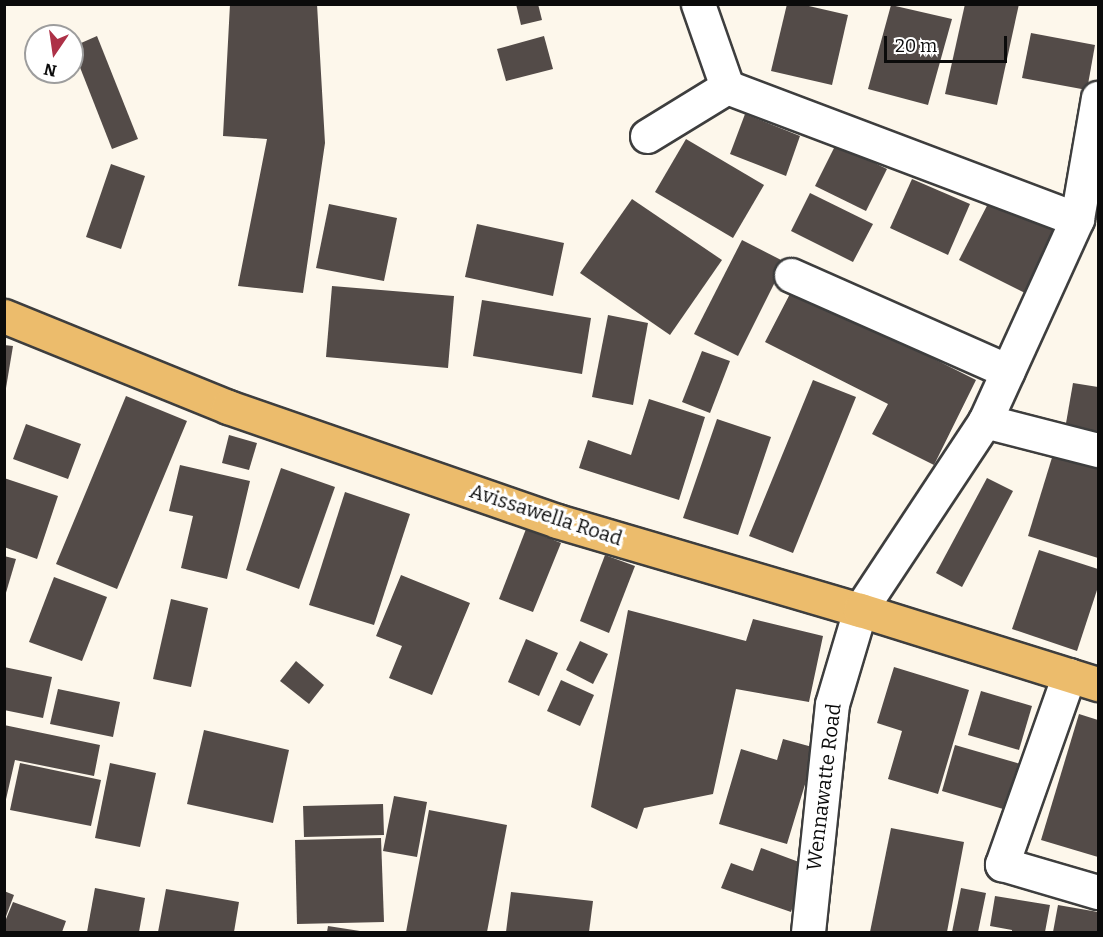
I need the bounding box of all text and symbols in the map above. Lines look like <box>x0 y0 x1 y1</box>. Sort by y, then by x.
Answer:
north arrow <box>24 24 84 84</box>
scale bar <box>887 24 1010 62</box>
text: 20 m <box>895 35 937 57</box>
text: N <box>42 59 58 81</box>
street label: Avissawella Road <box>467 479 625 551</box>
street label: Wennawatte Road <box>802 702 846 872</box>

